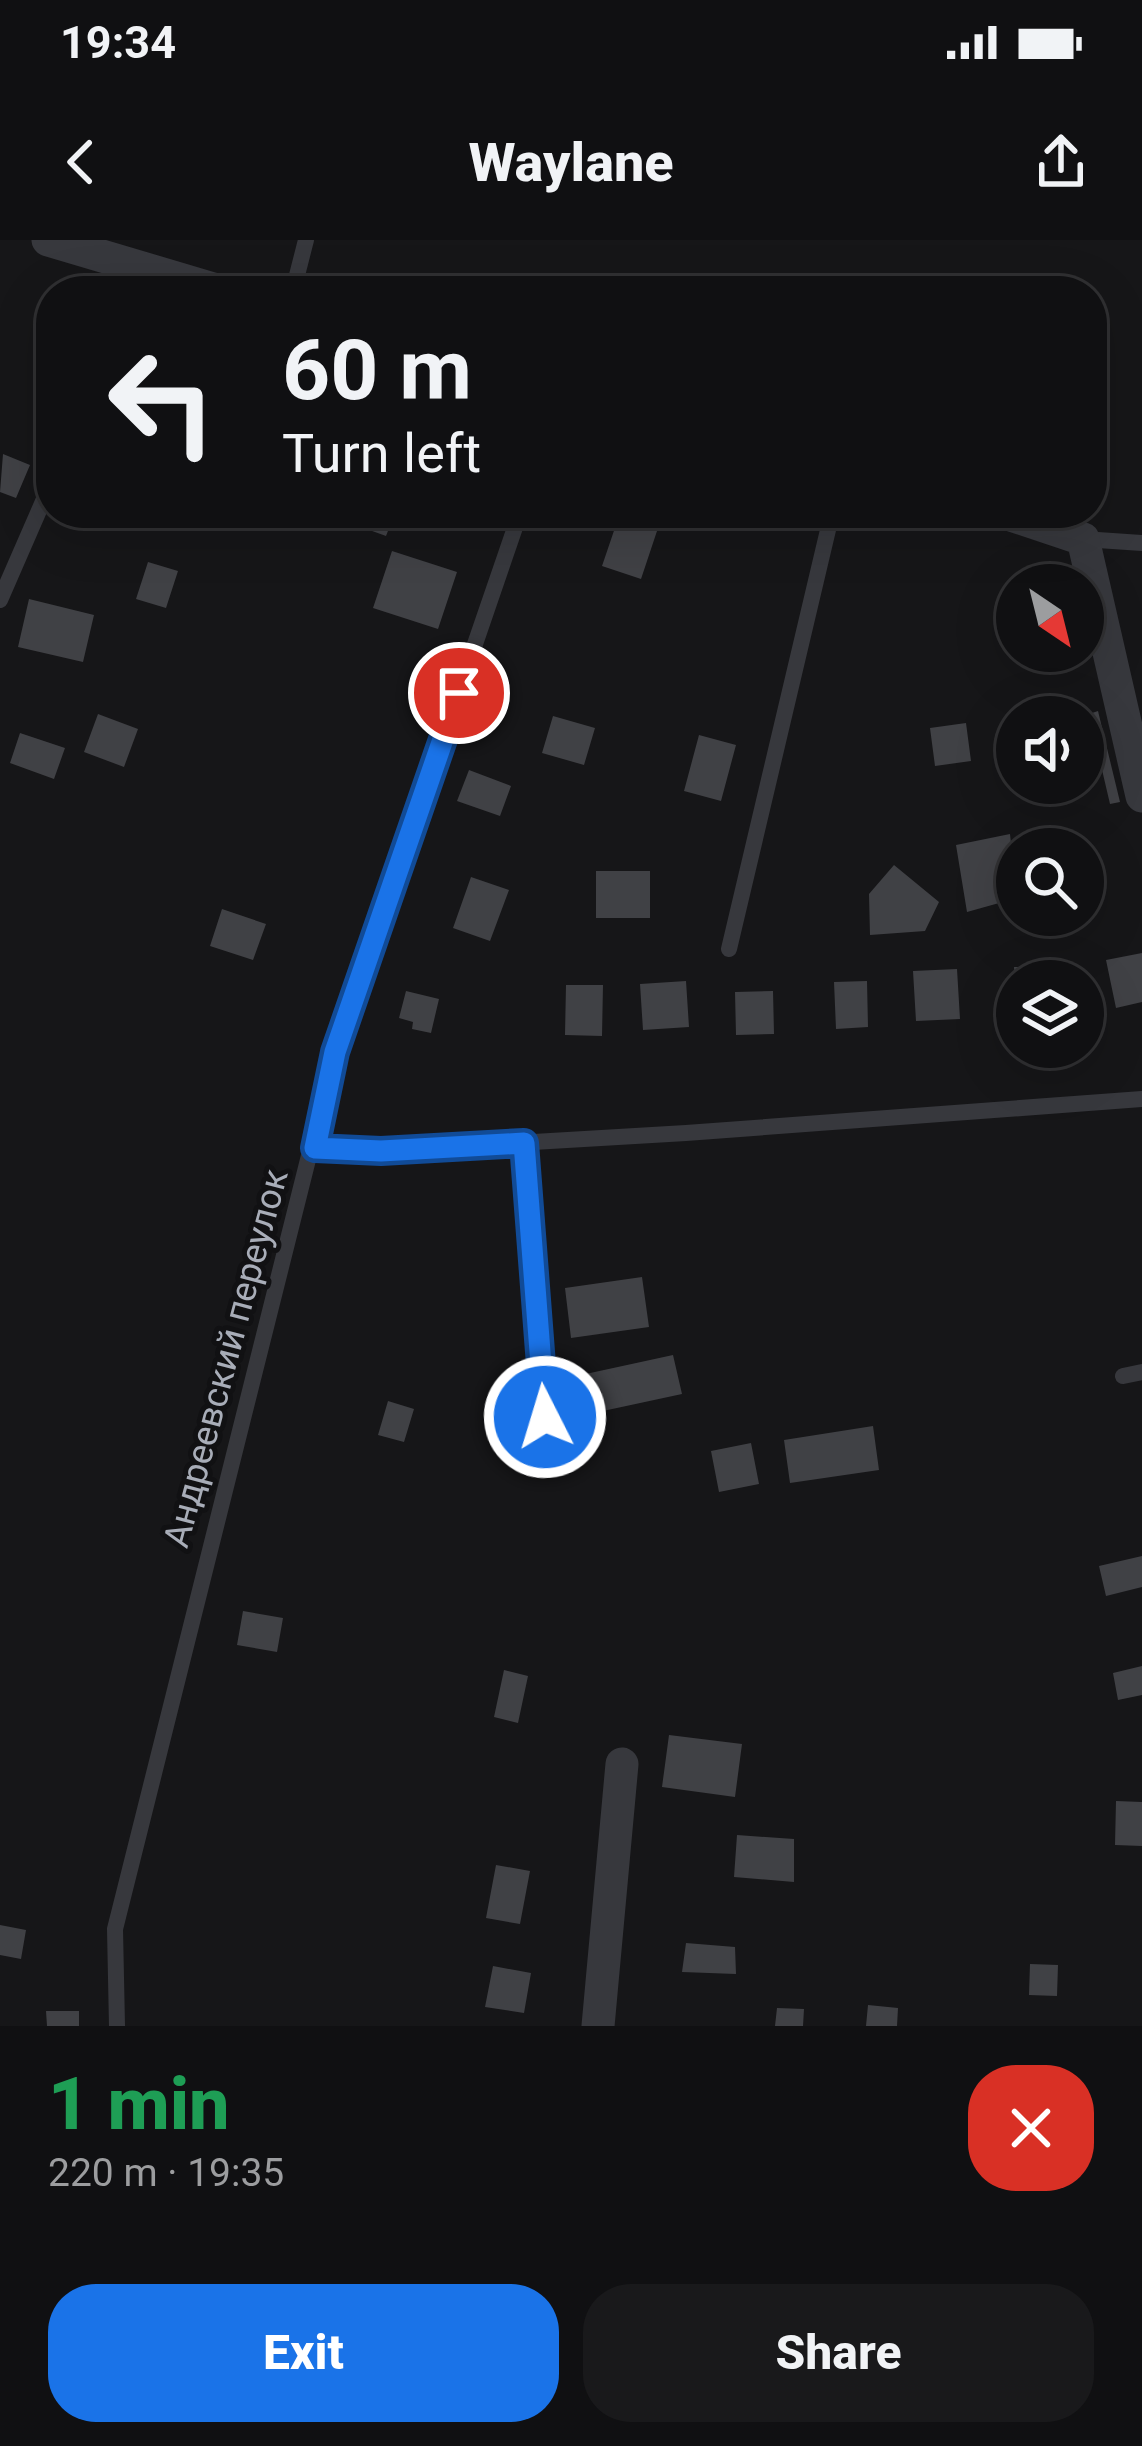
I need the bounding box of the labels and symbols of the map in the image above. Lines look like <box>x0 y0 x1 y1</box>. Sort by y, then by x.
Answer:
north arrow <box>996 564 1104 672</box>
pin <box>408 642 510 744</box>
street label: Андреевский переулок <box>155 1164 297 1552</box>
position arrow <box>482 1354 608 1480</box>

